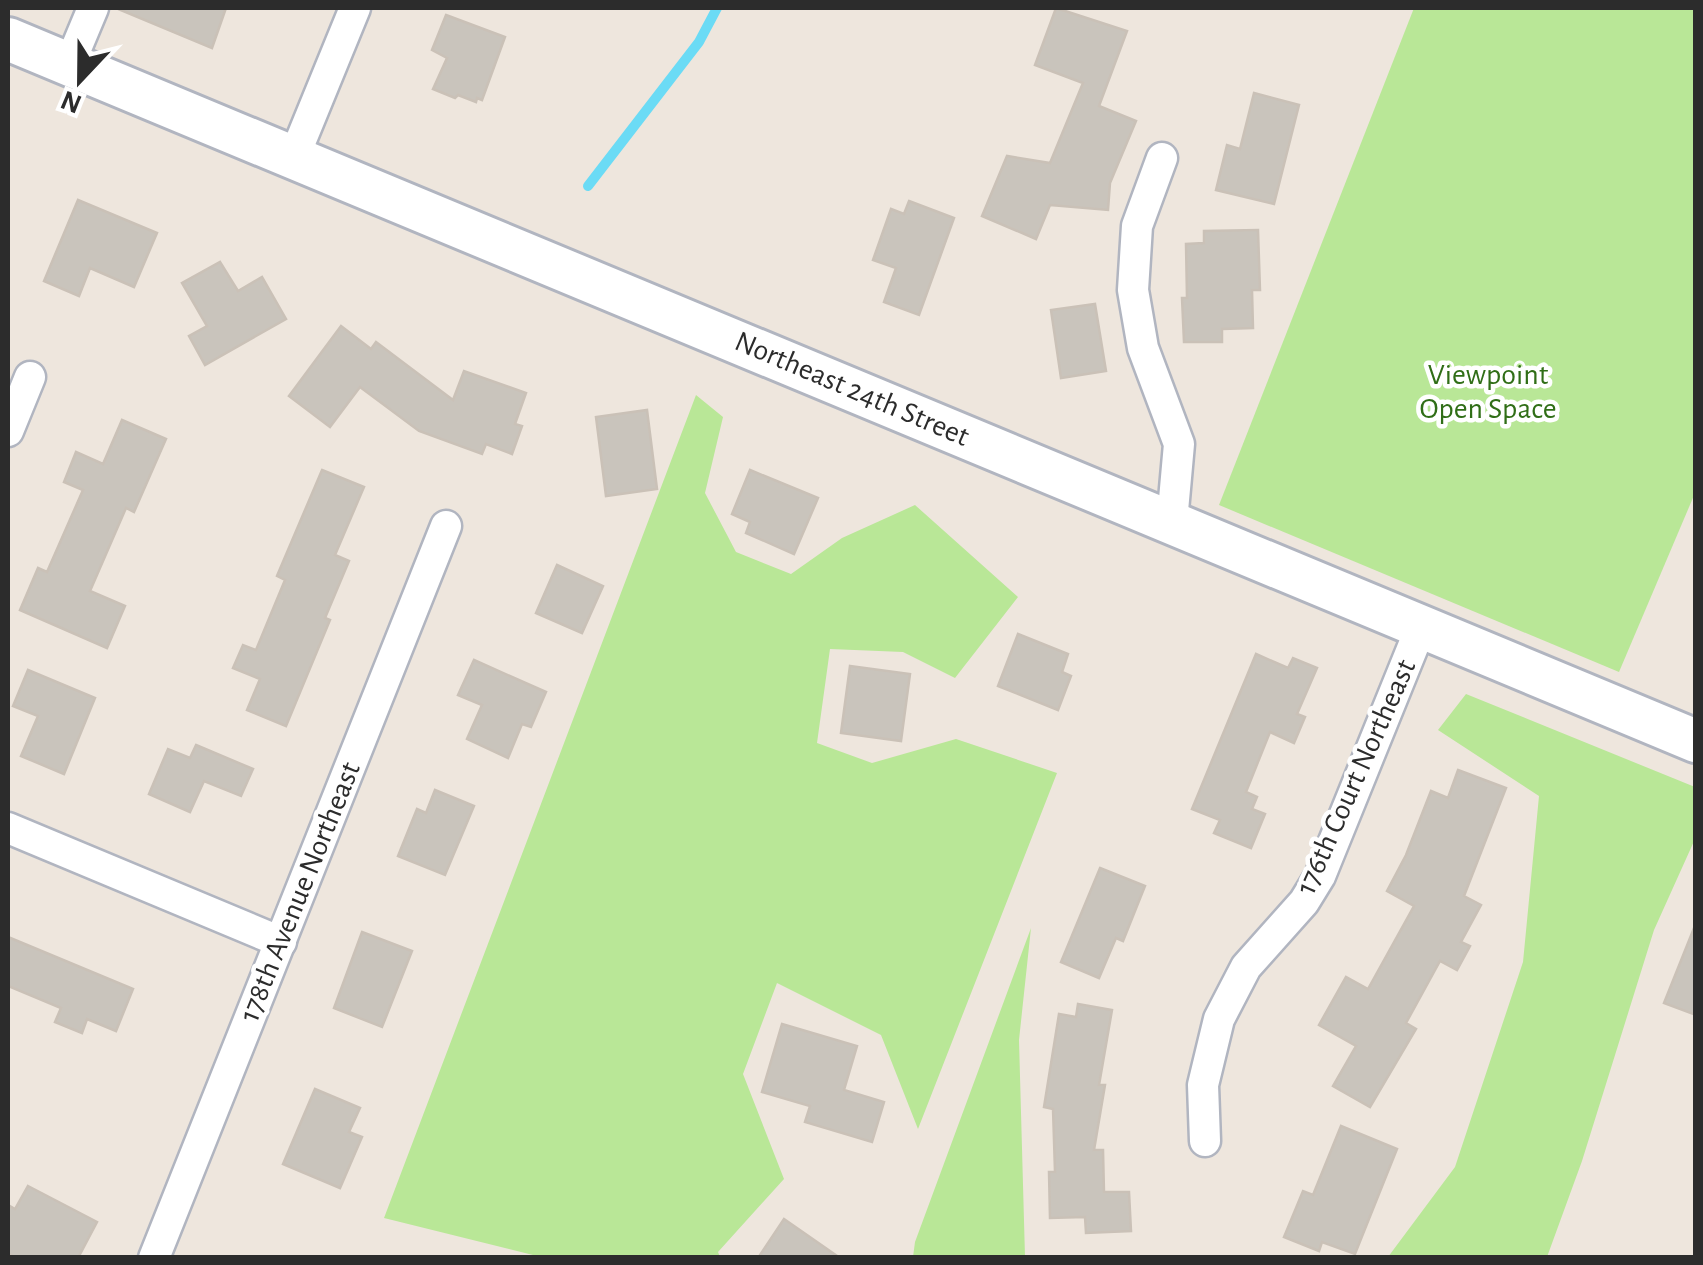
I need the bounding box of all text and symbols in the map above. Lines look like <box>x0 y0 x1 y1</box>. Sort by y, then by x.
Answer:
north arrow <box>30 30 130 130</box>
text: N <box>57 85 86 118</box>
street label: Northeast 24th Street <box>730 326 974 452</box>
park label: Viewpoint Open Space <box>1419 360 1557 424</box>
street label: 176th Court Northeast <box>1291 655 1421 899</box>
street label: 178th Avenue Northeast <box>234 758 366 1026</box>

